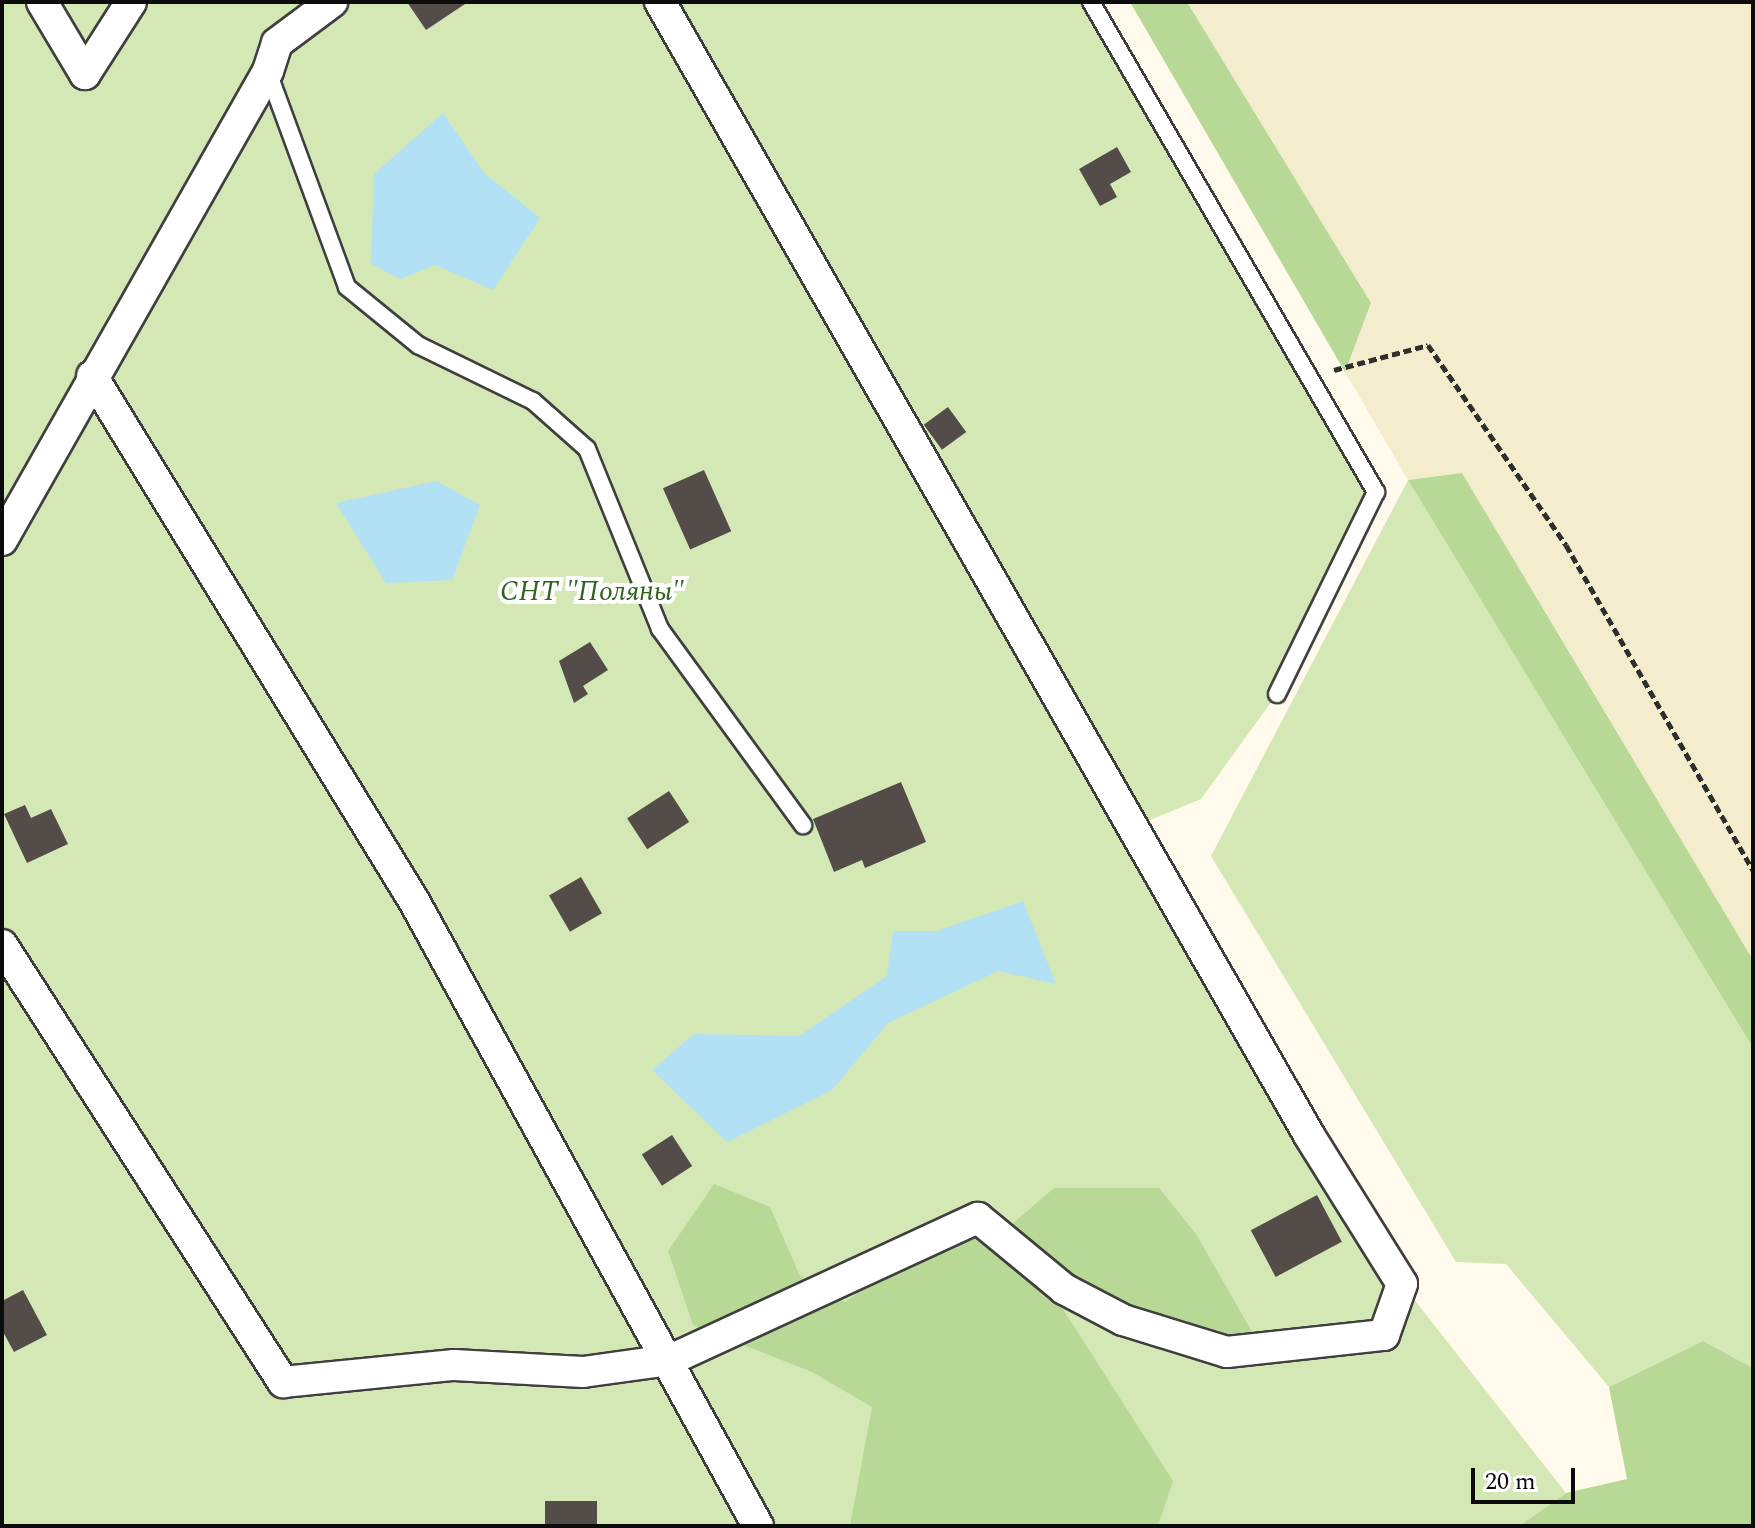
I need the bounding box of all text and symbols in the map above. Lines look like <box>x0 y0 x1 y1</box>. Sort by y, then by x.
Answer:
park label: СНТ "Поляны" <box>500 575 684 609</box>
scale bar <box>1475 1452 1579 1502</box>
text: 20 m <box>1485 1464 1536 1500</box>

